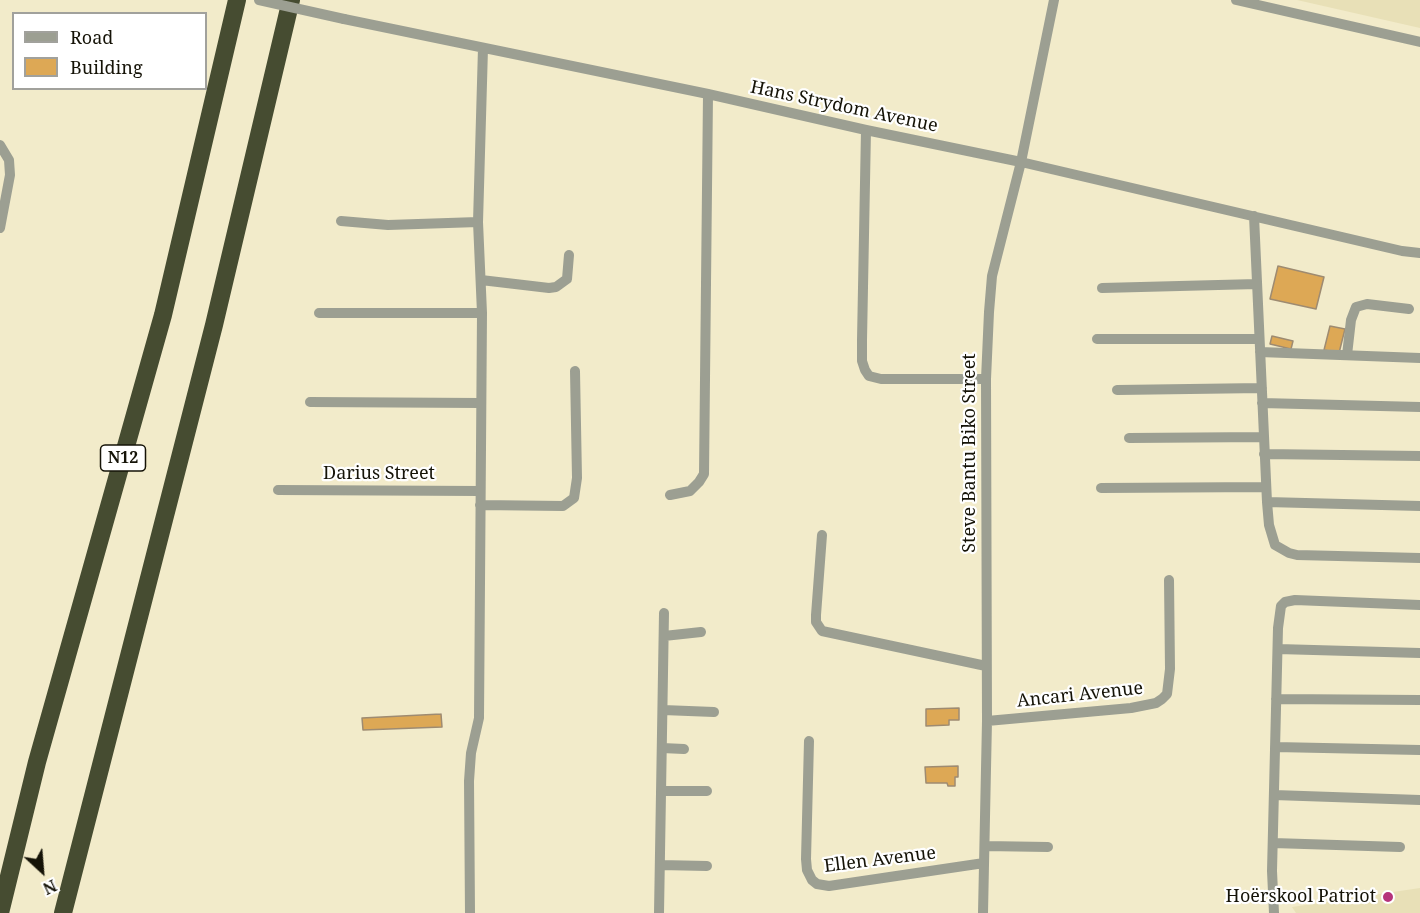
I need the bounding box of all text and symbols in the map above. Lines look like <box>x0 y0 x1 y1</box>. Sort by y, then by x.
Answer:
legend <box>12 12 207 90</box>
text: Road <box>70 25 113 49</box>
text: Building <box>70 55 143 79</box>
street label: Hans Strydom Avenue <box>748 77 940 137</box>
street label: Steve Bantu Biko Street <box>959 353 981 553</box>
road number: N12 <box>100 445 146 471</box>
street label: Darius Street <box>323 463 435 485</box>
street label: Ancari Avenue <box>1016 678 1144 712</box>
north arrow <box>12 841 72 901</box>
street label: Ellen Avenue <box>823 842 937 878</box>
text: N <box>39 875 60 900</box>
place label: Hoërskool Patriot <box>1226 886 1376 908</box>
marker: Hoërskool Patriot <box>1381 890 1395 904</box>

